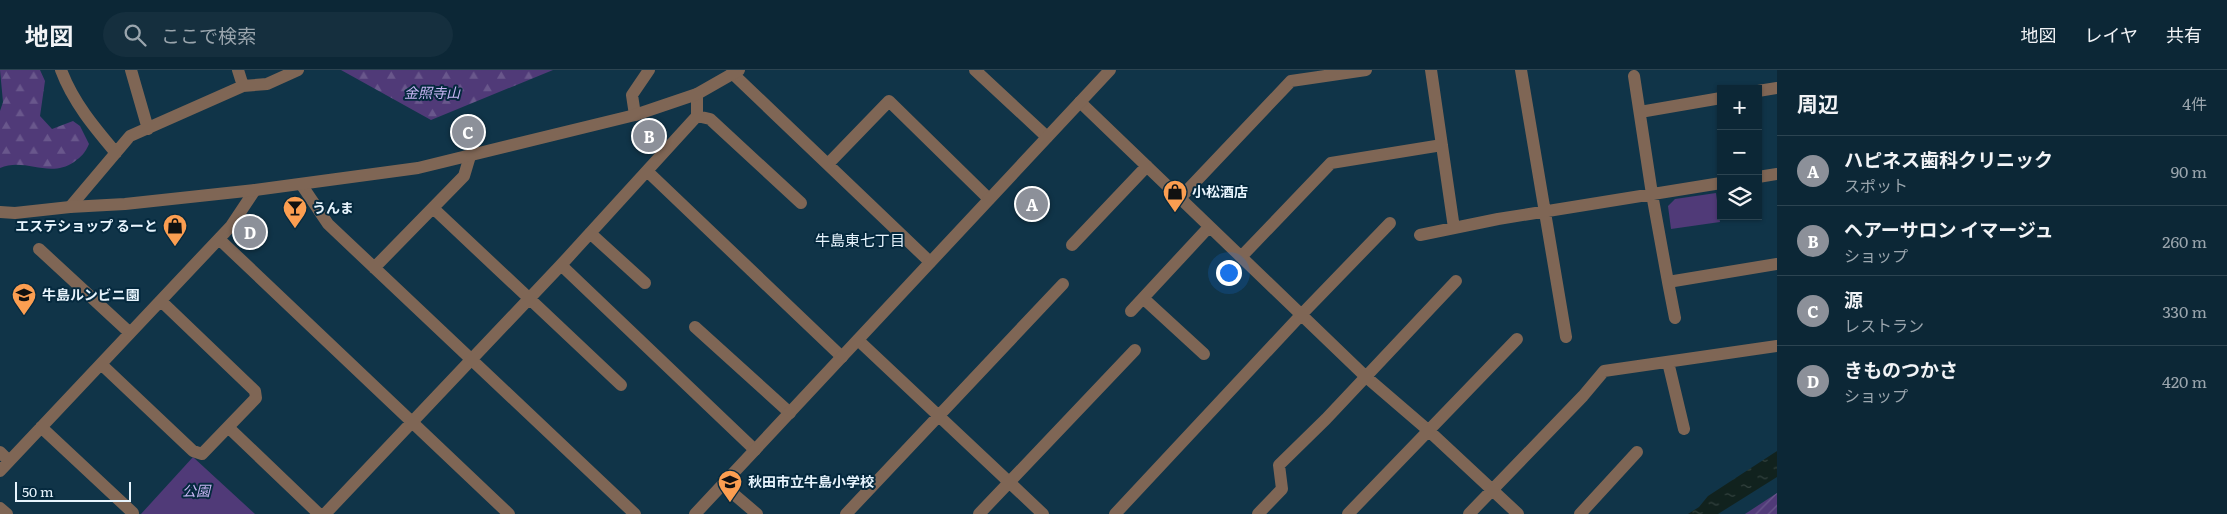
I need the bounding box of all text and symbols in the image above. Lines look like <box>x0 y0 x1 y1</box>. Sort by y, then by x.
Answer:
search box <box>103 12 453 57</box>
text: 地図 <box>25 17 73 52</box>
icon: search <box>121 21 149 49</box>
text: ここで検索 <box>161 21 256 49</box>
text: 地図 <box>2021 21 2057 48</box>
text: レイヤ <box>2085 21 2138 48</box>
text: 共有 <box>2166 21 2202 48</box>
park label: 金照寺山 <box>404 82 461 102</box>
map controls <box>1717 85 1762 220</box>
button: + <box>1717 85 1762 130</box>
text: 周辺 <box>1797 87 1839 118</box>
text: 4件 <box>2182 91 2207 115</box>
pin: C <box>452 113 484 151</box>
pin: B <box>633 117 665 155</box>
button: − <box>1717 130 1762 175</box>
text: ハピネス歯科クリニック <box>1844 145 2053 173</box>
text: A <box>1807 159 1819 183</box>
text: 90 m <box>2171 159 2207 183</box>
text: スポット <box>1844 173 1908 197</box>
button: layers <box>1717 175 1762 220</box>
shop icon: 小松酒店 <box>1162 179 1188 213</box>
place label: 小松酒店 <box>1192 181 1248 201</box>
pin: A <box>1016 185 1048 223</box>
bar icon: うんま <box>282 195 308 229</box>
place label: うんま <box>312 197 354 217</box>
shop icon: エステショップ るーと <box>162 213 188 247</box>
pin: D <box>234 213 266 251</box>
place label: エステショップ るーと <box>15 215 158 235</box>
text: ヘアーサロン イマージュ <box>1844 215 2054 243</box>
district label: 牛島東七丁目 <box>815 228 905 251</box>
text: B <box>1807 229 1819 253</box>
text: 260 m <box>2162 229 2207 253</box>
text: ショップ <box>1844 243 1908 267</box>
your location <box>1216 260 1242 286</box>
school or university icon: 牛島ルンビニ園 <box>11 282 37 316</box>
place label: 牛島ルンビニ園 <box>42 284 140 304</box>
text: 源 <box>1844 285 1863 313</box>
text: C <box>1807 299 1819 323</box>
text: 330 m <box>2162 299 2207 323</box>
text: レストラン <box>1844 313 1924 337</box>
text: きものつかさ <box>1844 355 1958 383</box>
text: D <box>1807 369 1819 393</box>
text: 420 m <box>2162 369 2207 393</box>
text: ショップ <box>1844 383 1908 407</box>
school or university icon: 秋田市立牛島小学校 <box>717 469 743 503</box>
place label: 秋田市立牛島小学校 <box>748 471 874 491</box>
scale bar <box>15 479 131 502</box>
park label: 公園 <box>182 480 212 500</box>
text: 50 m <box>22 481 54 501</box>

